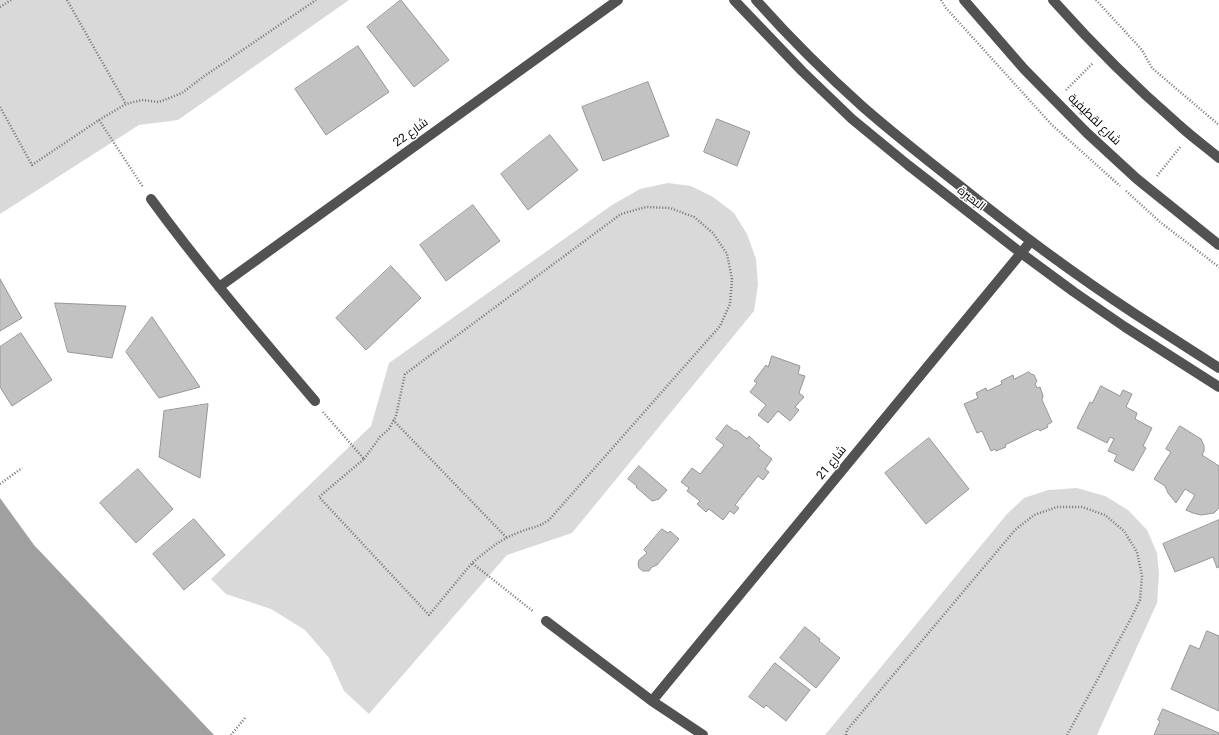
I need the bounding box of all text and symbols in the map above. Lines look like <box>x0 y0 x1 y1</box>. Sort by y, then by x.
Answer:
street label: شارع لقطيفية <box>1065 91 1123 149</box>
street label: شارع 22 <box>391 116 431 150</box>
street label: البحيرة <box>954 184 988 214</box>
street label: شارع 21 <box>814 443 850 483</box>

